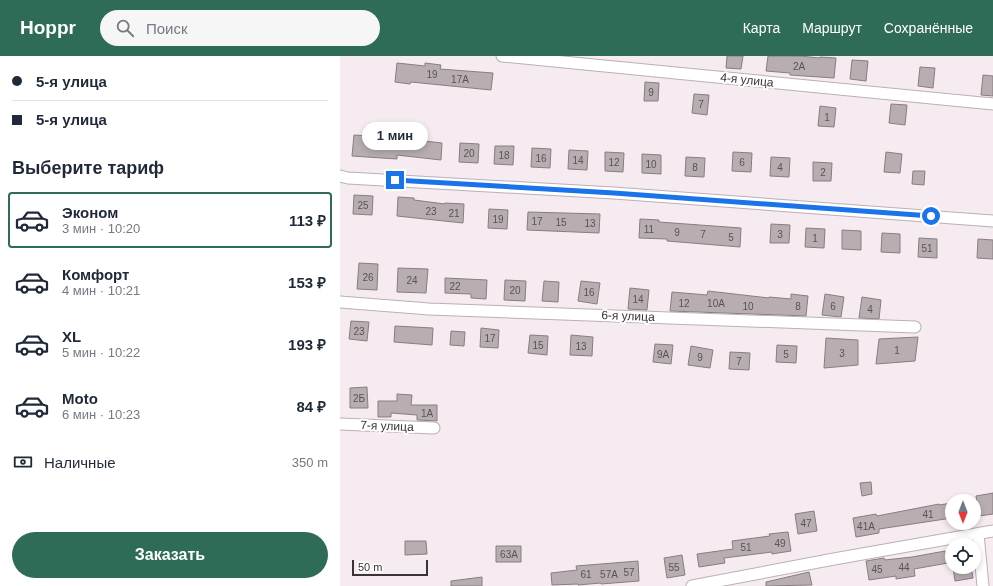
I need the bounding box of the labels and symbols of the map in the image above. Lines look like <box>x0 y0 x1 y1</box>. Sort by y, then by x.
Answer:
house number: 2А <box>793 61 805 72</box>
house number: 19 <box>426 69 438 80</box>
street label: 4-я улица <box>720 70 775 90</box>
house number: 17А <box>451 74 469 85</box>
house number: 9 <box>648 87 654 98</box>
house number: 7 <box>698 99 704 110</box>
house number: 1 <box>824 112 830 123</box>
callout: 1 мин <box>362 122 428 150</box>
house number: 20 <box>463 148 475 159</box>
house number: 18 <box>498 150 510 161</box>
house number: 16 <box>535 153 547 164</box>
house number: 14 <box>572 155 584 166</box>
house number: 12 <box>608 157 620 168</box>
house number: 6 <box>739 157 745 168</box>
house number: 10 <box>645 159 657 170</box>
house number: 8 <box>692 162 698 173</box>
house number: 4 <box>777 162 783 173</box>
house number: 2 <box>820 167 826 178</box>
route end <box>386 171 404 189</box>
house number: 25 <box>357 200 369 211</box>
house number: 23 <box>425 206 437 217</box>
route start <box>922 207 940 225</box>
house number: 21 <box>448 208 460 219</box>
house number: 19 <box>492 214 504 225</box>
house number: 17 <box>531 216 543 227</box>
house number: 15 <box>555 217 567 228</box>
house number: 13 <box>584 218 596 229</box>
house number: 11 <box>644 224 655 235</box>
house number: 9 <box>674 227 680 238</box>
house number: 7 <box>700 229 706 240</box>
house number: 3 <box>777 229 783 240</box>
house number: 5 <box>728 232 734 243</box>
house number: 1 <box>812 233 818 244</box>
house number: 51 <box>921 243 933 254</box>
house number: 26 <box>362 272 374 283</box>
house number: 24 <box>406 275 418 286</box>
house number: 22 <box>449 281 461 292</box>
house number: 20 <box>509 285 521 296</box>
house number: 16 <box>583 287 595 298</box>
house number: 14 <box>632 294 644 305</box>
house number: 12 <box>678 298 690 309</box>
house number: 10А <box>707 298 725 309</box>
house number: 10 <box>742 301 754 312</box>
house number: 8 <box>795 301 801 312</box>
house number: 6 <box>830 301 836 312</box>
house number: 4 <box>867 304 873 315</box>
street label: 6-я улица <box>601 308 655 324</box>
house number: 23 <box>353 326 365 337</box>
house number: 17 <box>484 333 496 344</box>
house number: 15 <box>532 340 544 351</box>
house number: 13 <box>575 341 587 352</box>
house number: 1 <box>894 345 900 356</box>
house number: 3 <box>839 348 845 359</box>
house number: 9А <box>657 349 669 360</box>
house number: 5 <box>783 349 789 360</box>
house number: 9 <box>697 352 703 363</box>
house number: 7 <box>736 356 742 367</box>
house number: 2Б <box>353 393 365 404</box>
house number: 1А <box>421 408 433 419</box>
street label: 7-я улица <box>360 418 414 434</box>
north arrow <box>945 494 981 530</box>
house number: 41 <box>922 509 934 520</box>
house number: 47 <box>800 518 812 529</box>
house number: 41А <box>857 521 875 532</box>
house number: 49 <box>774 538 786 549</box>
house number: 51 <box>740 542 752 553</box>
house number: 63А <box>500 549 518 560</box>
scale bar <box>352 558 428 577</box>
house number: 55 <box>668 562 680 573</box>
house number: 44 <box>898 562 910 573</box>
house number: 45 <box>871 564 883 575</box>
house number: 57 <box>623 567 635 578</box>
house number: 61 <box>580 569 592 580</box>
house number: 57А <box>600 569 618 580</box>

